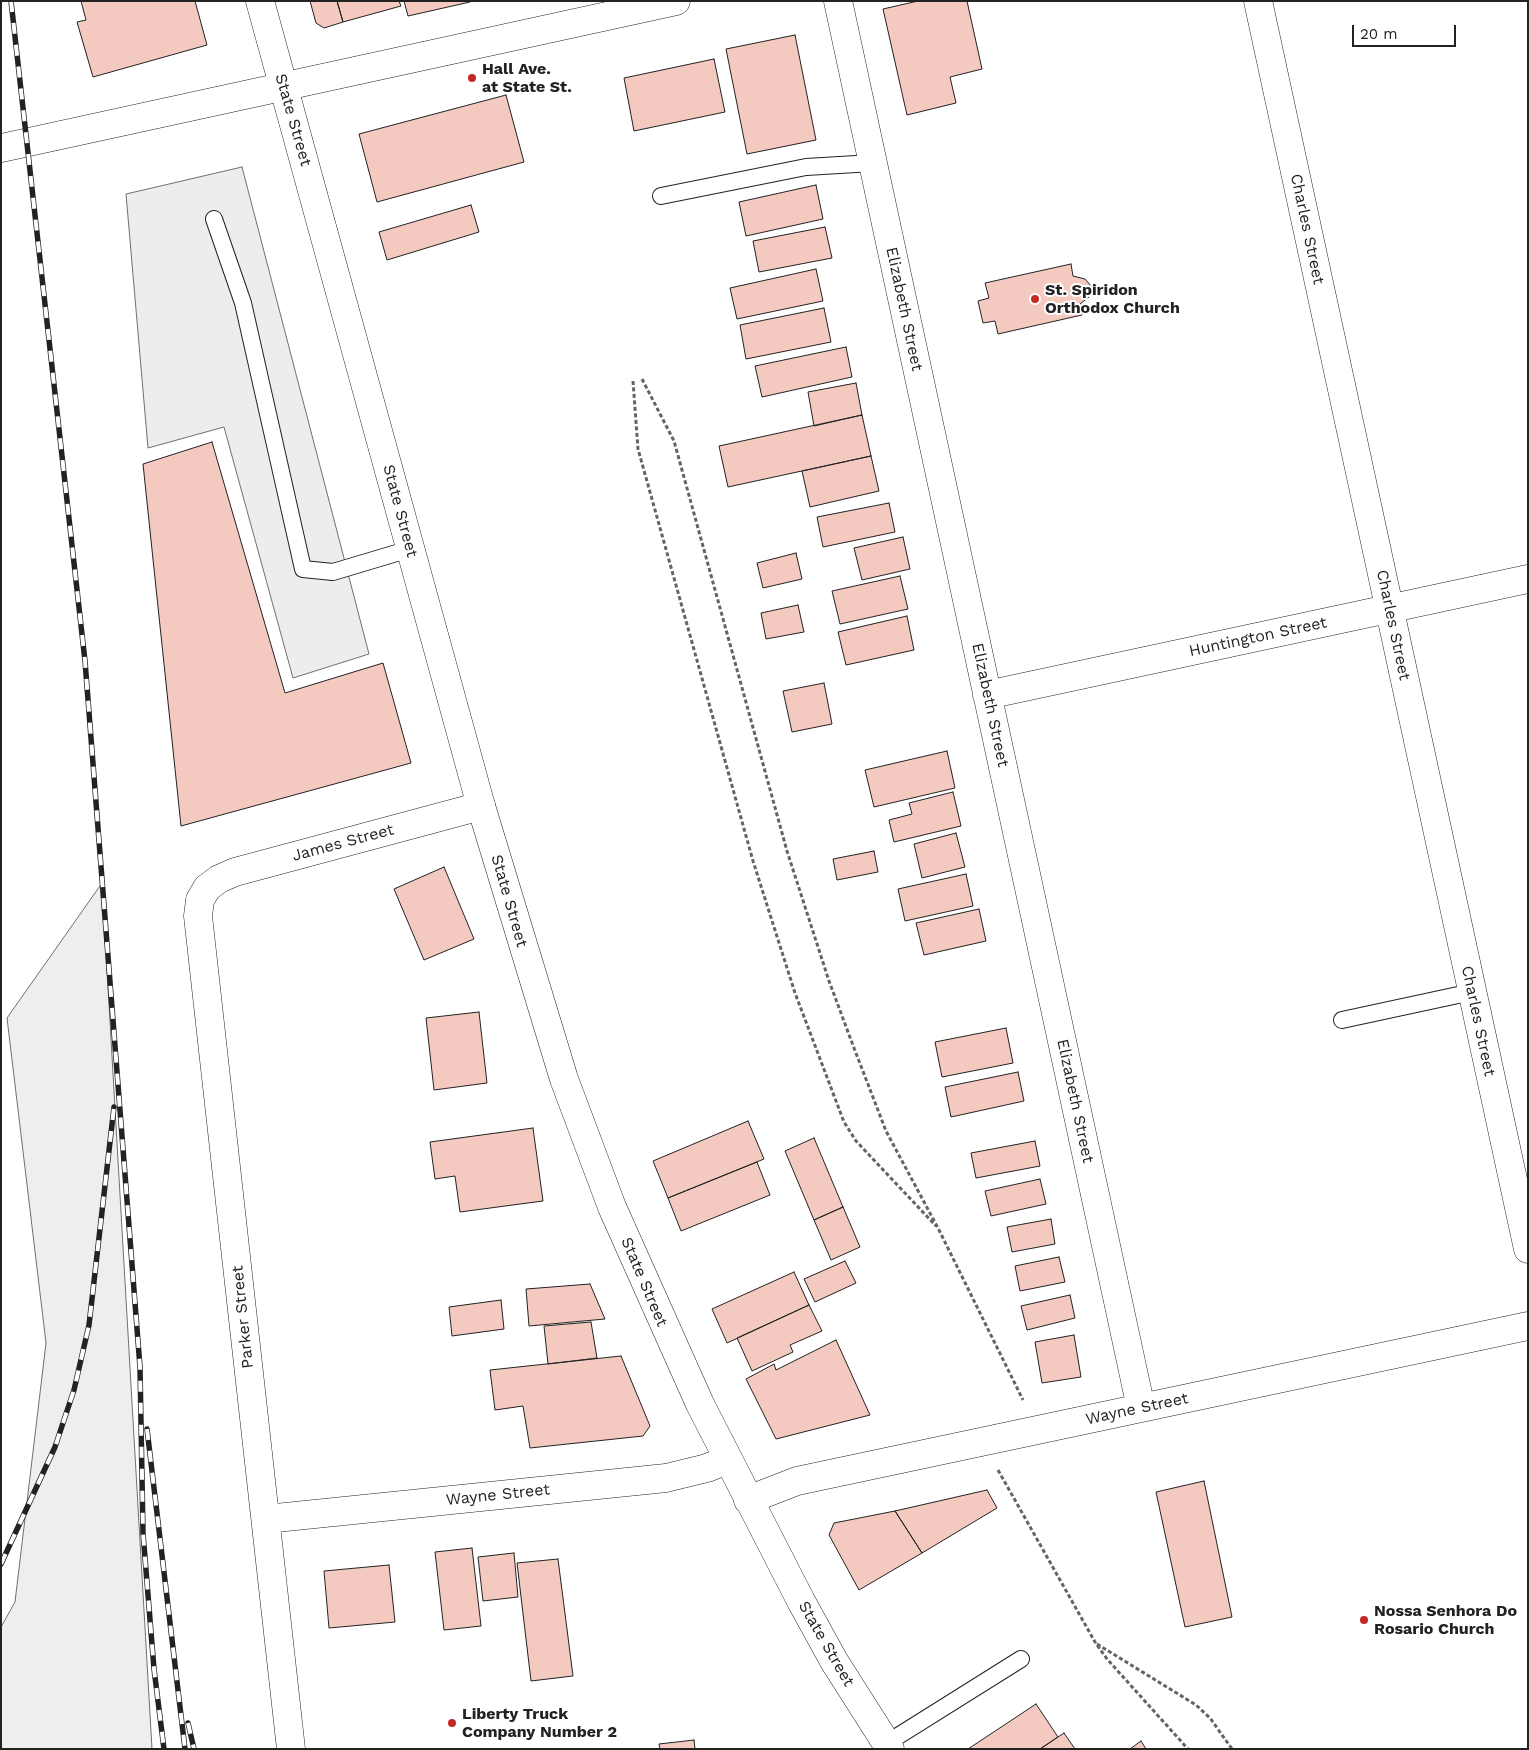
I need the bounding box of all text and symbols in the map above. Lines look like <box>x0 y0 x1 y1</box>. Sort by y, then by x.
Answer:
scale bar <box>1354 15 1458 47</box>
text: 20 m <box>1360 25 1398 43</box>
place label: Hall Ave. at State St. <box>482 59 572 97</box>
street label: State Street <box>271 72 315 168</box>
marker: Hall Ave. at State St. <box>466 72 478 84</box>
street label: Charles Street <box>1286 172 1328 286</box>
street label: Elizabeth Street <box>881 245 927 373</box>
place label: St. Spiridon Orthodox Church <box>1045 280 1180 318</box>
marker: St. Spiridon Orthodox Church <box>1029 293 1041 305</box>
street label: State Street <box>378 463 422 559</box>
street label: Charles Street <box>1372 568 1414 682</box>
street label: Huntington Street <box>1187 613 1329 661</box>
street label: Elizabeth Street <box>967 641 1013 769</box>
street label: James Street <box>290 820 396 866</box>
street label: State Street <box>487 853 531 949</box>
street label: Charles Street <box>1457 964 1499 1078</box>
street label: Elizabeth Street <box>1052 1037 1098 1165</box>
street label: State Street <box>617 1234 671 1330</box>
street label: Parker Street <box>228 1265 258 1369</box>
street label: Wayne Street <box>1084 1389 1190 1429</box>
street label: Wayne Street <box>445 1480 551 1510</box>
street label: State Street <box>794 1598 858 1690</box>
place label: Nossa Senhora Do Rosario Church <box>1374 1601 1517 1639</box>
marker: Nossa Senhora Do Rosario Church <box>1358 1614 1370 1626</box>
place label: Liberty Truck Company Number 2 <box>462 1704 617 1742</box>
marker: Liberty Truck Company Number 2 <box>446 1717 458 1729</box>

